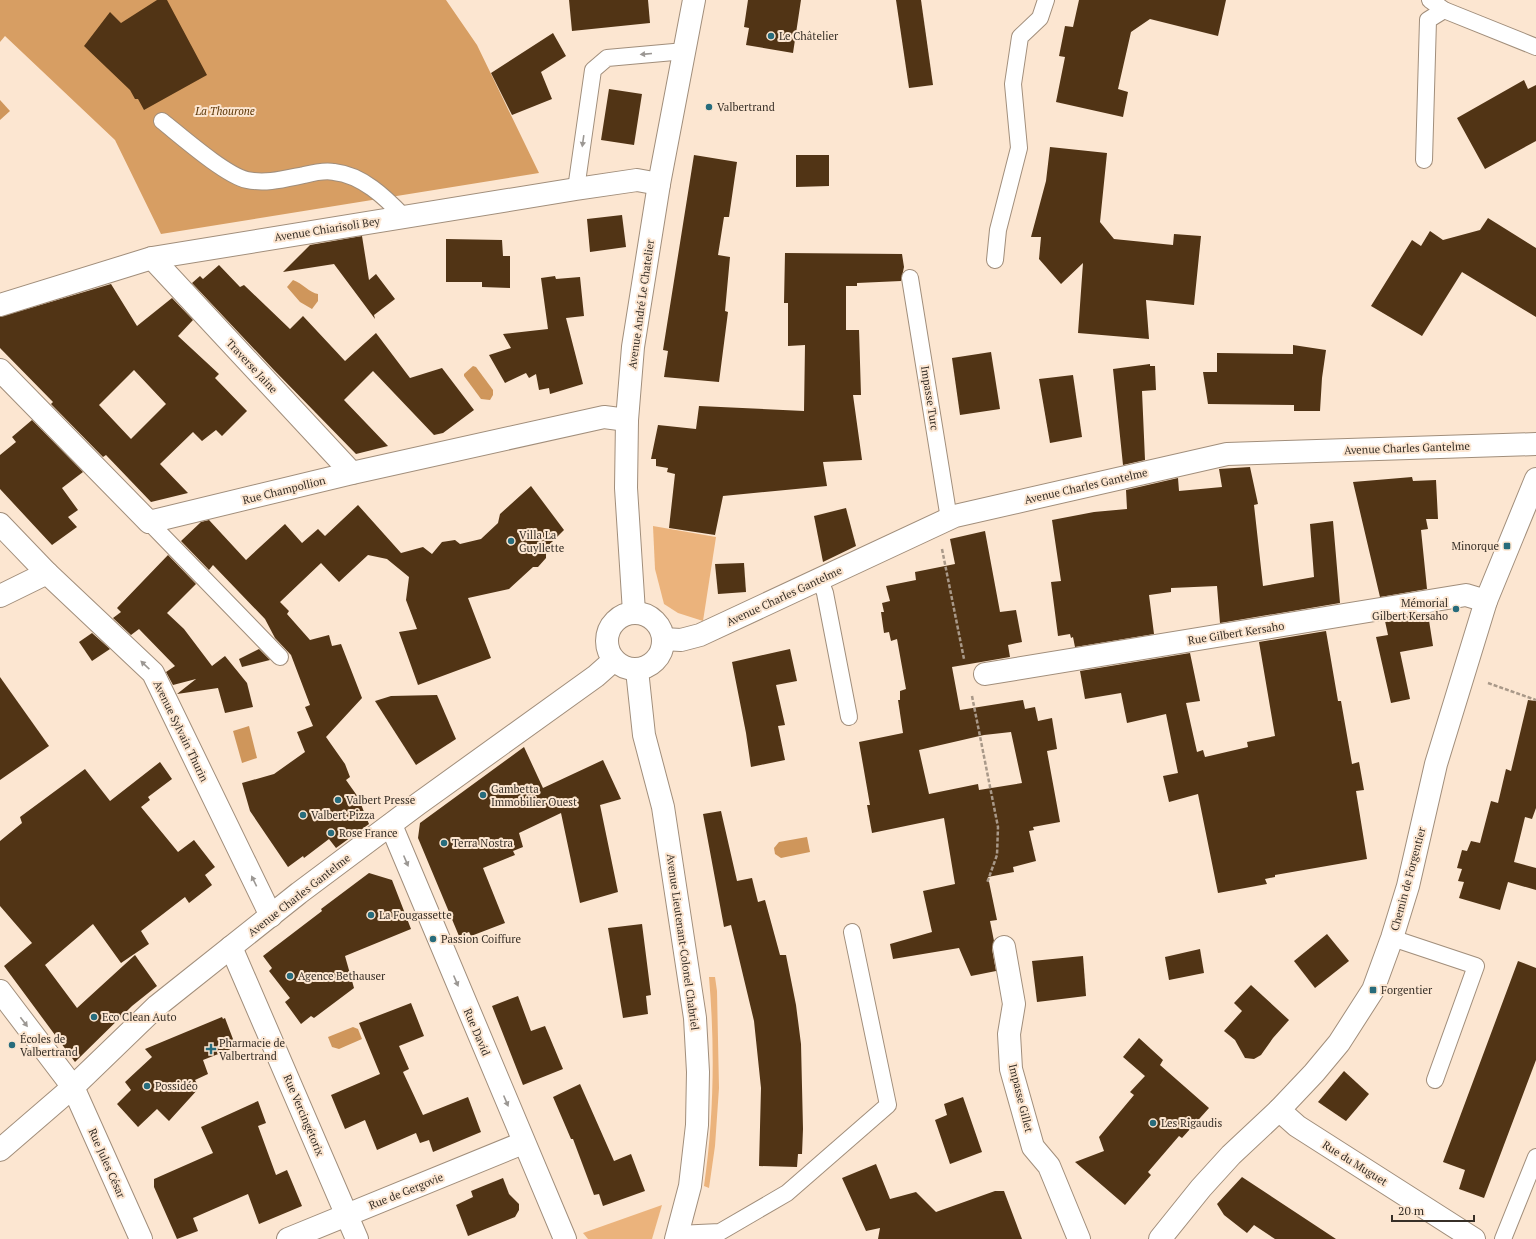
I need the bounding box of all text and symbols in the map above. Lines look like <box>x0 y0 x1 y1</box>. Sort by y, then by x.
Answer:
place label: Le Châtelier <box>779 29 839 43</box>
marker: Le Châtelier <box>766 31 776 41</box>
one-way arrow <box>640 51 652 58</box>
place label: Valbertrand <box>717 100 775 114</box>
marker: Valbertrand <box>704 102 714 112</box>
park label: La Thourone <box>194 104 255 118</box>
one-way arrow <box>580 135 586 147</box>
street label: Avenue Chiarisoli Bey <box>273 214 381 244</box>
street label: Avenue André Le Chatelier <box>625 238 657 370</box>
street label: Traverse Jaine <box>223 336 281 396</box>
street label: Impasse Turc <box>918 365 942 431</box>
street label: Avenue Charles Gantelme <box>1344 439 1471 457</box>
street label: Avenue Charles Gantelme <box>1023 465 1149 507</box>
street label: Rue Champollion <box>241 473 327 507</box>
place label: Villa La Guyllette <box>519 528 565 555</box>
marker: Villa La Guyllette <box>506 536 516 546</box>
place label: Minorque <box>1451 539 1499 553</box>
marker: Minorque <box>1502 541 1512 551</box>
street label: Avenue Charles Gantelme <box>724 563 844 629</box>
place label: Mémorial Gilbert Kersaho <box>1372 596 1448 623</box>
marker: Mémorial Gilbert Kersaho <box>1451 604 1461 614</box>
street label: Rue Gilbert Kersaho <box>1187 618 1285 648</box>
one-way arrow <box>140 661 151 670</box>
street label: Avenue Sylvain Thurin <box>150 678 212 784</box>
place label: Gambetta Immobilier Ouest <box>491 782 577 809</box>
marker: Gambetta Immobilier Ouest <box>478 790 488 800</box>
place label: Valbert Presse <box>346 793 416 807</box>
marker: Valbert Presse <box>333 795 343 805</box>
place label: Valbert Pizza <box>311 808 375 822</box>
marker: Valbert Pizza <box>298 810 308 820</box>
street label: Chemin de Forgentier <box>1387 825 1429 932</box>
place label: Rose France <box>339 826 398 840</box>
marker: Rose France <box>326 828 336 838</box>
place label: Terra Nostra <box>452 836 514 850</box>
marker: Terra Nostra <box>439 838 449 848</box>
street label: Avenue Charles Gantelme <box>245 850 353 939</box>
street label: Avenue Lieutenant-Colonel Chabriel <box>664 853 702 1031</box>
one-way arrow <box>403 855 409 866</box>
one-way arrow <box>251 875 257 887</box>
place label: La Fougassette <box>379 908 452 922</box>
marker: La Fougassette <box>366 910 376 920</box>
place label: Passion Coiffure <box>441 932 522 946</box>
marker: Passion Coiffure <box>428 934 438 944</box>
place label: Agence Bethauser <box>298 969 386 983</box>
marker: Agence Bethauser <box>285 971 295 981</box>
one-way arrow <box>453 975 459 987</box>
place label: Forgentier <box>1381 983 1433 997</box>
marker: Forgentier <box>1368 985 1378 995</box>
street label: Rue David <box>461 1006 493 1058</box>
place label: Eco Clean Auto <box>102 1010 177 1024</box>
marker: Eco Clean Auto <box>89 1012 99 1022</box>
one-way arrow <box>19 1017 28 1028</box>
place label: Écoles de Valbertrand <box>20 1032 78 1059</box>
place label: Pharmacie de Valbertrand <box>219 1036 286 1063</box>
marker: Écoles de Valbertrand <box>7 1040 17 1050</box>
marker: Pharmacie de Valbertrand <box>206 1044 216 1054</box>
street label: Impasse Gillet <box>1006 1062 1036 1134</box>
street label: Rue Vercingétorix <box>281 1072 328 1158</box>
place label: Possidéo <box>155 1079 198 1093</box>
marker: Possidéo <box>142 1081 152 1091</box>
one-way arrow <box>503 1095 509 1107</box>
place label: Les Rigaudis <box>1161 1116 1222 1130</box>
marker: Les Rigaudis <box>1148 1118 1158 1128</box>
street label: Rue Jules César <box>85 1126 129 1201</box>
street label: Rue du Muguet <box>1320 1137 1390 1189</box>
street label: Rue de Gergovie <box>367 1169 446 1212</box>
scale bar <box>1392 1197 1474 1223</box>
text: 20 m <box>1398 1203 1425 1218</box>

